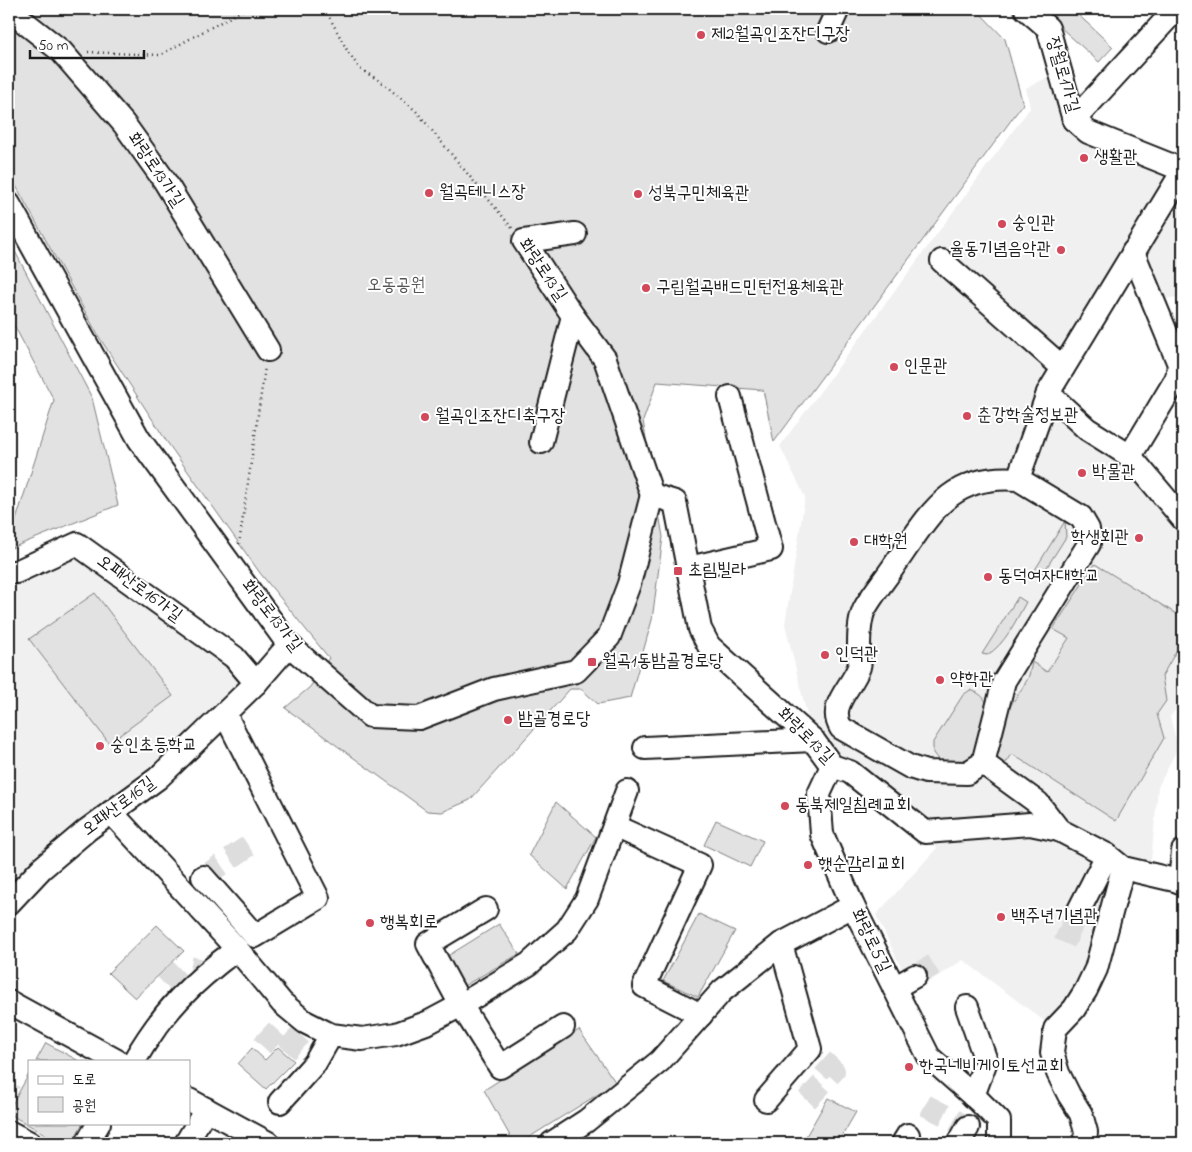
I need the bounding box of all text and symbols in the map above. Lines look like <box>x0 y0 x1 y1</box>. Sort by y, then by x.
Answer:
place label: 제2월곡인조잔디구장 <box>711 22 850 48</box>
scale bar <box>30 28 144 60</box>
marker: 제2월곡인조잔디구장 <box>695 29 707 41</box>
street label: 장월로1가길 <box>1039 34 1085 117</box>
text: 50 m <box>38 35 69 57</box>
street label: 화랑로13가길 <box>120 127 190 213</box>
place label: 생활관 <box>1094 145 1137 171</box>
marker: 생활관 <box>1078 152 1090 164</box>
place label: 월곡테니스장 <box>439 180 526 206</box>
place label: 성북구민체육관 <box>648 181 749 207</box>
marker: 월곡테니스장 <box>423 187 435 199</box>
marker: 성북구민체육관 <box>632 188 644 200</box>
place label: 숭인관 <box>1012 211 1055 237</box>
marker: 숭인관 <box>996 218 1008 230</box>
street label: 화랑로13길 <box>511 233 573 307</box>
place label: 율동기념음악관 <box>950 237 1051 263</box>
marker: 율동기념음악관 <box>1055 244 1067 256</box>
park label: 오동공원 <box>367 273 425 299</box>
place label: 구립월곡배드민턴전용체육관 <box>656 275 844 301</box>
marker: 구립월곡배드민턴전용체육관 <box>640 282 652 294</box>
place label: 인문관 <box>904 354 947 380</box>
marker: 인문관 <box>888 361 900 373</box>
place label: 춘강학술정보관 <box>977 403 1078 429</box>
place label: 월곡인조잔디축구장 <box>435 404 565 430</box>
marker: 춘강학술정보관 <box>961 410 973 422</box>
marker: 월곡인조잔디축구장 <box>419 411 431 423</box>
place label: 박물관 <box>1092 460 1135 486</box>
marker: 박물관 <box>1076 467 1088 479</box>
place label: 학생회관 <box>1071 525 1129 551</box>
place label: 대학원 <box>864 529 907 555</box>
marker: 학생회관 <box>1133 532 1145 544</box>
marker: 대학원 <box>848 536 860 548</box>
street label: 오패산로16가길 <box>91 549 188 629</box>
place label: 초림빌라 <box>688 558 746 584</box>
place label: 동덕여자대학교 <box>998 564 1099 590</box>
marker: 초림빌라 <box>672 565 684 577</box>
marker: 동덕여자대학교 <box>982 571 994 583</box>
street label: 화랑로13가길 <box>234 574 308 658</box>
place label: 인덕관 <box>835 642 878 668</box>
place label: 월곡1동밤골경로당 <box>602 649 724 675</box>
marker: 인덕관 <box>819 649 831 661</box>
marker: 월곡1동밤골경로당 <box>586 656 598 668</box>
place label: 약학관 <box>950 667 993 693</box>
marker: 약학관 <box>934 674 946 686</box>
street label: 화랑로13길 <box>771 702 840 771</box>
place label: 밤골경로당 <box>518 707 591 733</box>
marker: 밤골경로당 <box>502 714 514 726</box>
place label: 숭인초등학교 <box>110 733 197 759</box>
marker: 숭인초등학교 <box>94 740 106 752</box>
street label: 오패산로16길 <box>77 770 162 843</box>
place label: 동북제일침례교회 <box>795 793 911 819</box>
marker: 동북제일침례교회 <box>779 800 791 812</box>
place label: 햇순감리교회 <box>818 852 905 878</box>
marker: 햇순감리교회 <box>802 859 814 871</box>
place label: 백주년기념관 <box>1011 904 1098 930</box>
street label: 화랑로5길 <box>843 905 897 978</box>
place label: 행복회로 <box>380 910 438 936</box>
marker: 백주년기념관 <box>995 911 1007 923</box>
marker: 행복회로 <box>364 917 376 929</box>
place label: 한국네비게이토선교회 <box>919 1054 1064 1080</box>
legend <box>28 1060 190 1124</box>
marker: 한국네비게이토선교회 <box>903 1061 915 1073</box>
text: 도로 <box>72 1069 96 1091</box>
text: 공원 <box>72 1095 96 1117</box>

